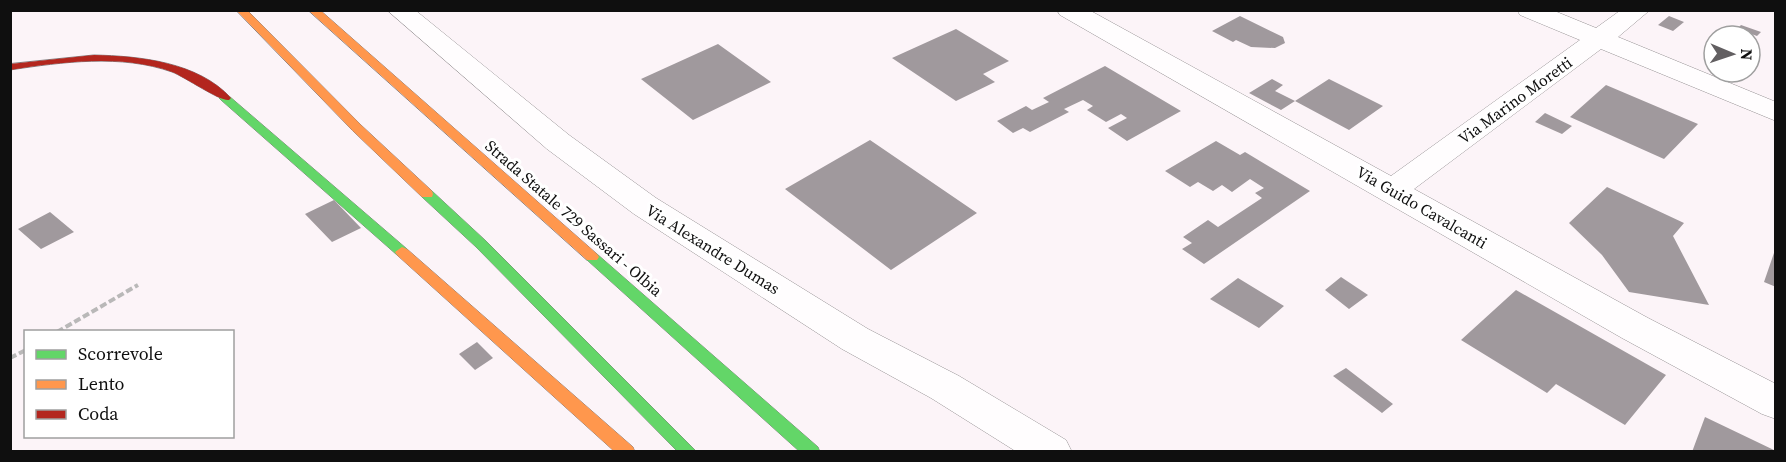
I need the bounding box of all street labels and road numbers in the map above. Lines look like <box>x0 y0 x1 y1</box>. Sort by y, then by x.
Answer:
street label: Via Marino Moretti <box>1454 51 1577 149</box>
street label: Strada Statale 729 Sassari - Olbia <box>481 135 668 302</box>
street label: Via Guido Cavalcanti <box>1353 161 1492 254</box>
street label: Via Alexandre Dumas <box>642 199 784 299</box>

